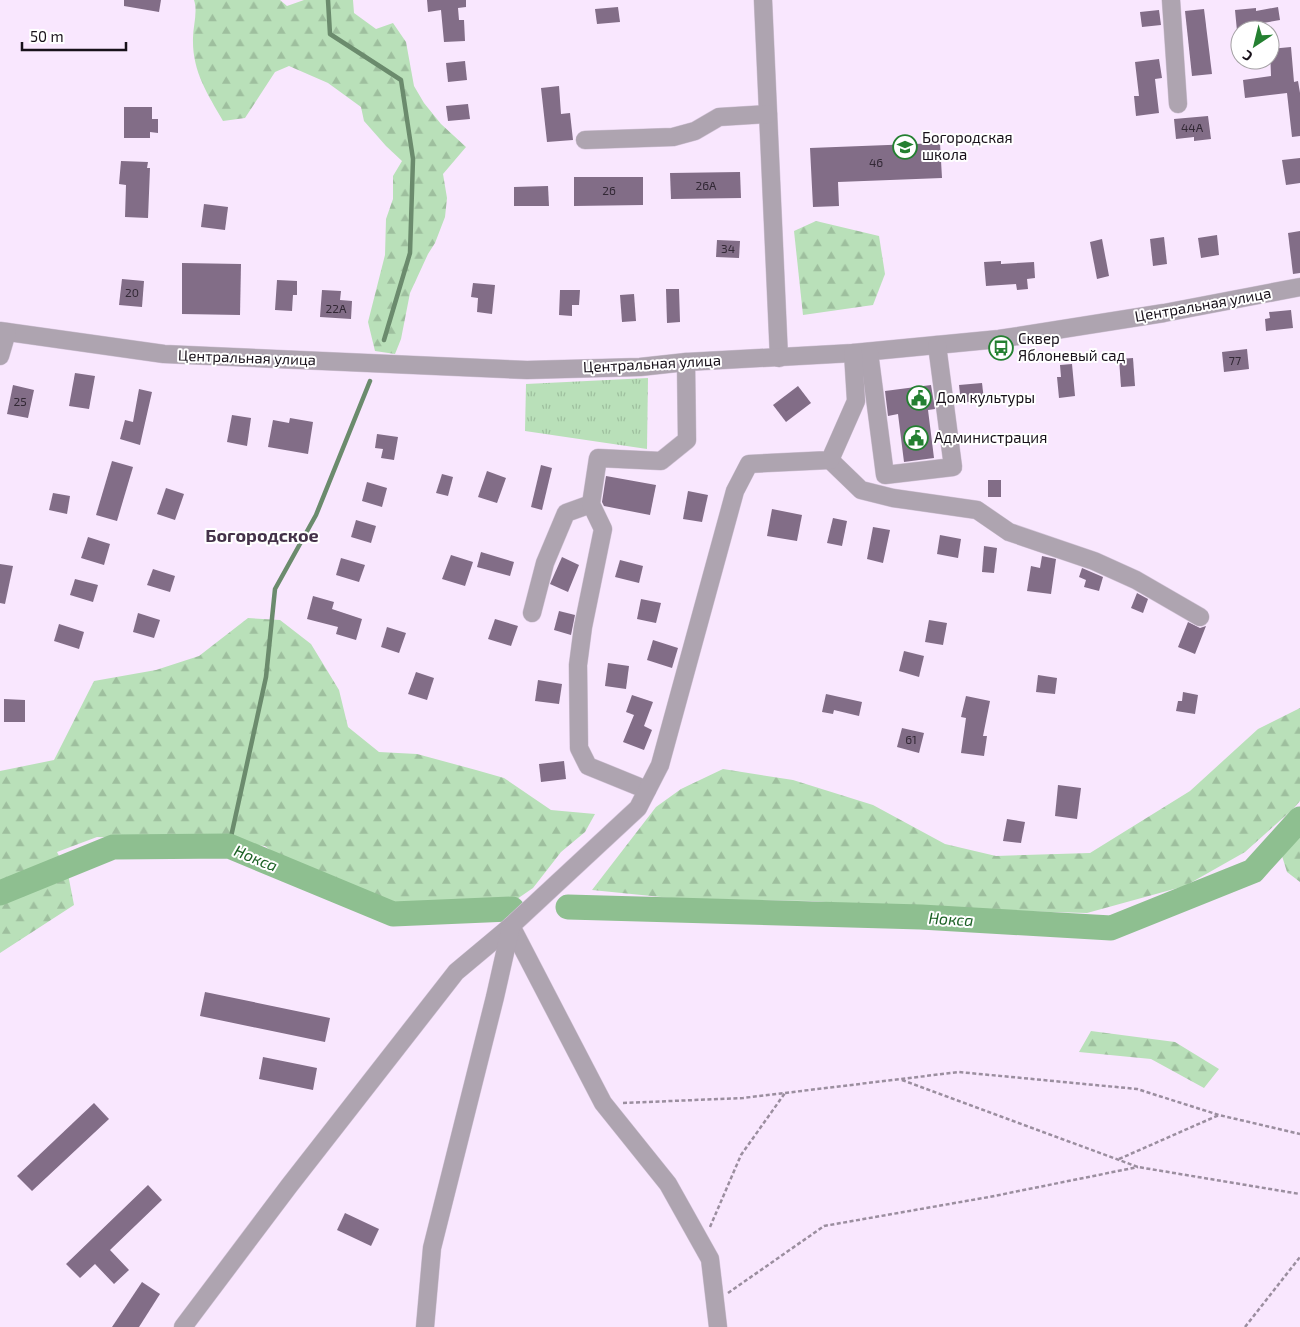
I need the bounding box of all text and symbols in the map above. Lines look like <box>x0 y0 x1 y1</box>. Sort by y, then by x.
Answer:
scale bar <box>22 20 126 52</box>
north arrow <box>1230 20 1280 70</box>
text: 50 m <box>30 27 64 45</box>
text: С <box>1239 47 1256 65</box>
house number: 44А <box>1181 120 1204 134</box>
place label: Богородская школа <box>922 128 1013 163</box>
school or university icon: Богородская школа <box>892 134 918 160</box>
house number: 46 <box>869 155 883 169</box>
house number: 26А <box>695 178 717 192</box>
house number: 26 <box>602 183 616 197</box>
house number: 34 <box>721 241 735 255</box>
street label: Центральная улица <box>1133 283 1273 326</box>
house number: 20 <box>125 285 139 299</box>
house number: 22А <box>326 301 347 315</box>
place label: Сквер Яблоневый сад <box>1018 329 1126 364</box>
bus stop icon: Сквер Яблоневый сад <box>988 335 1014 361</box>
street label: Центральная улица <box>178 346 316 369</box>
street label: Центральная улица <box>583 350 721 377</box>
house number: 77 <box>1229 353 1241 367</box>
public building icon: Дом культуры <box>906 385 932 411</box>
place label: Дом культуры <box>936 388 1035 407</box>
house number: 25 <box>13 394 27 408</box>
public building icon: Администрация <box>903 425 929 451</box>
place label: Администрация <box>934 428 1047 446</box>
district label: Богородское <box>205 524 319 546</box>
house number: 61 <box>905 732 917 746</box>
water label: Нокса <box>232 840 281 875</box>
water label: Нокса <box>928 908 974 929</box>

